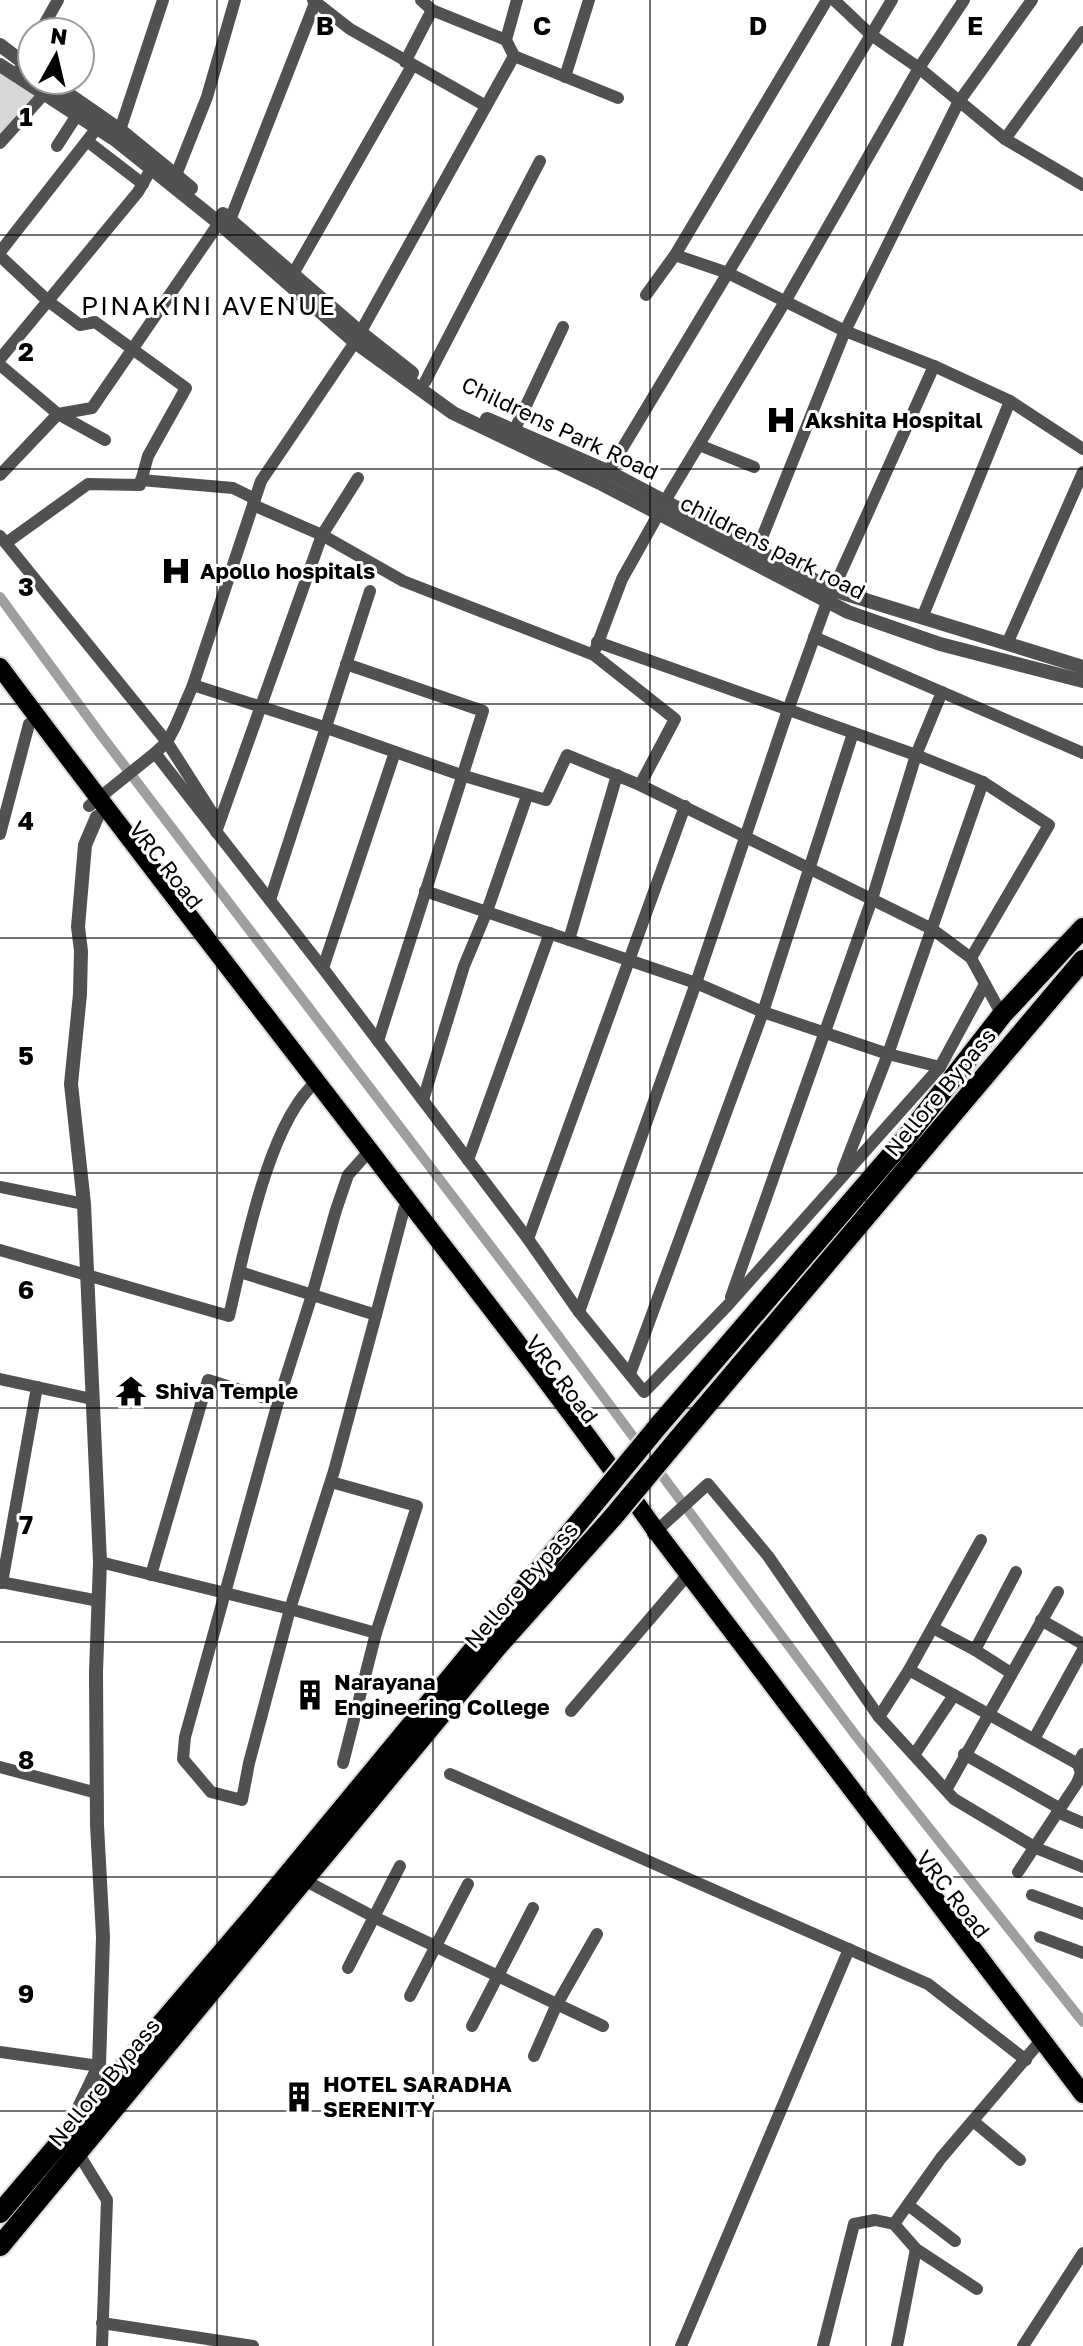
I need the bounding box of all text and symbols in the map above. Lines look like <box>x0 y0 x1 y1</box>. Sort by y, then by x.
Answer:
text: B <box>316 10 334 41</box>
text: C <box>533 10 551 41</box>
text: D <box>749 10 767 41</box>
text: E <box>967 10 983 41</box>
north arrow <box>16 16 96 96</box>
text: N <box>49 21 69 50</box>
text: 1 <box>19 101 33 132</box>
district label: PINAKINI AVENUE <box>81 290 337 321</box>
text: 2 <box>18 336 34 367</box>
street label: Childrens Park Road <box>458 370 663 485</box>
hospital icon: Akshita Hospital <box>764 403 798 437</box>
place label: Akshita Hospital <box>805 406 983 433</box>
street label: childrens park road <box>676 488 870 605</box>
hospital icon: Apollo hospitals <box>159 554 193 588</box>
place label: Apollo hospitals <box>200 557 375 584</box>
text: 3 <box>18 571 34 602</box>
text: 4 <box>18 805 34 836</box>
street label: VRC Road <box>124 815 209 914</box>
street label: Nellore Bypass <box>878 1022 1001 1161</box>
text: 5 <box>18 1040 34 1071</box>
text: 6 <box>18 1274 34 1305</box>
street label: VRC Road <box>520 1329 604 1428</box>
temple icon: Shiva Temple <box>114 1374 148 1408</box>
place label: Shiva Temple <box>155 1377 298 1404</box>
text: 7 <box>19 1509 33 1540</box>
street label: Nellore Bypass <box>458 1516 583 1654</box>
place label: Narayana Engineering College <box>334 1668 550 1720</box>
building icon: Narayana Engineering College <box>293 1678 327 1712</box>
text: 8 <box>18 1744 34 1775</box>
street label: VRC Road <box>911 1844 996 1943</box>
text: 9 <box>18 1978 34 2009</box>
street label: Nellore Bypass <box>42 2012 165 2151</box>
place label: HOTEL SARADHA SERENITY <box>323 2070 512 2122</box>
building icon: HOTEL SARADHA SERENITY <box>282 2080 316 2114</box>

